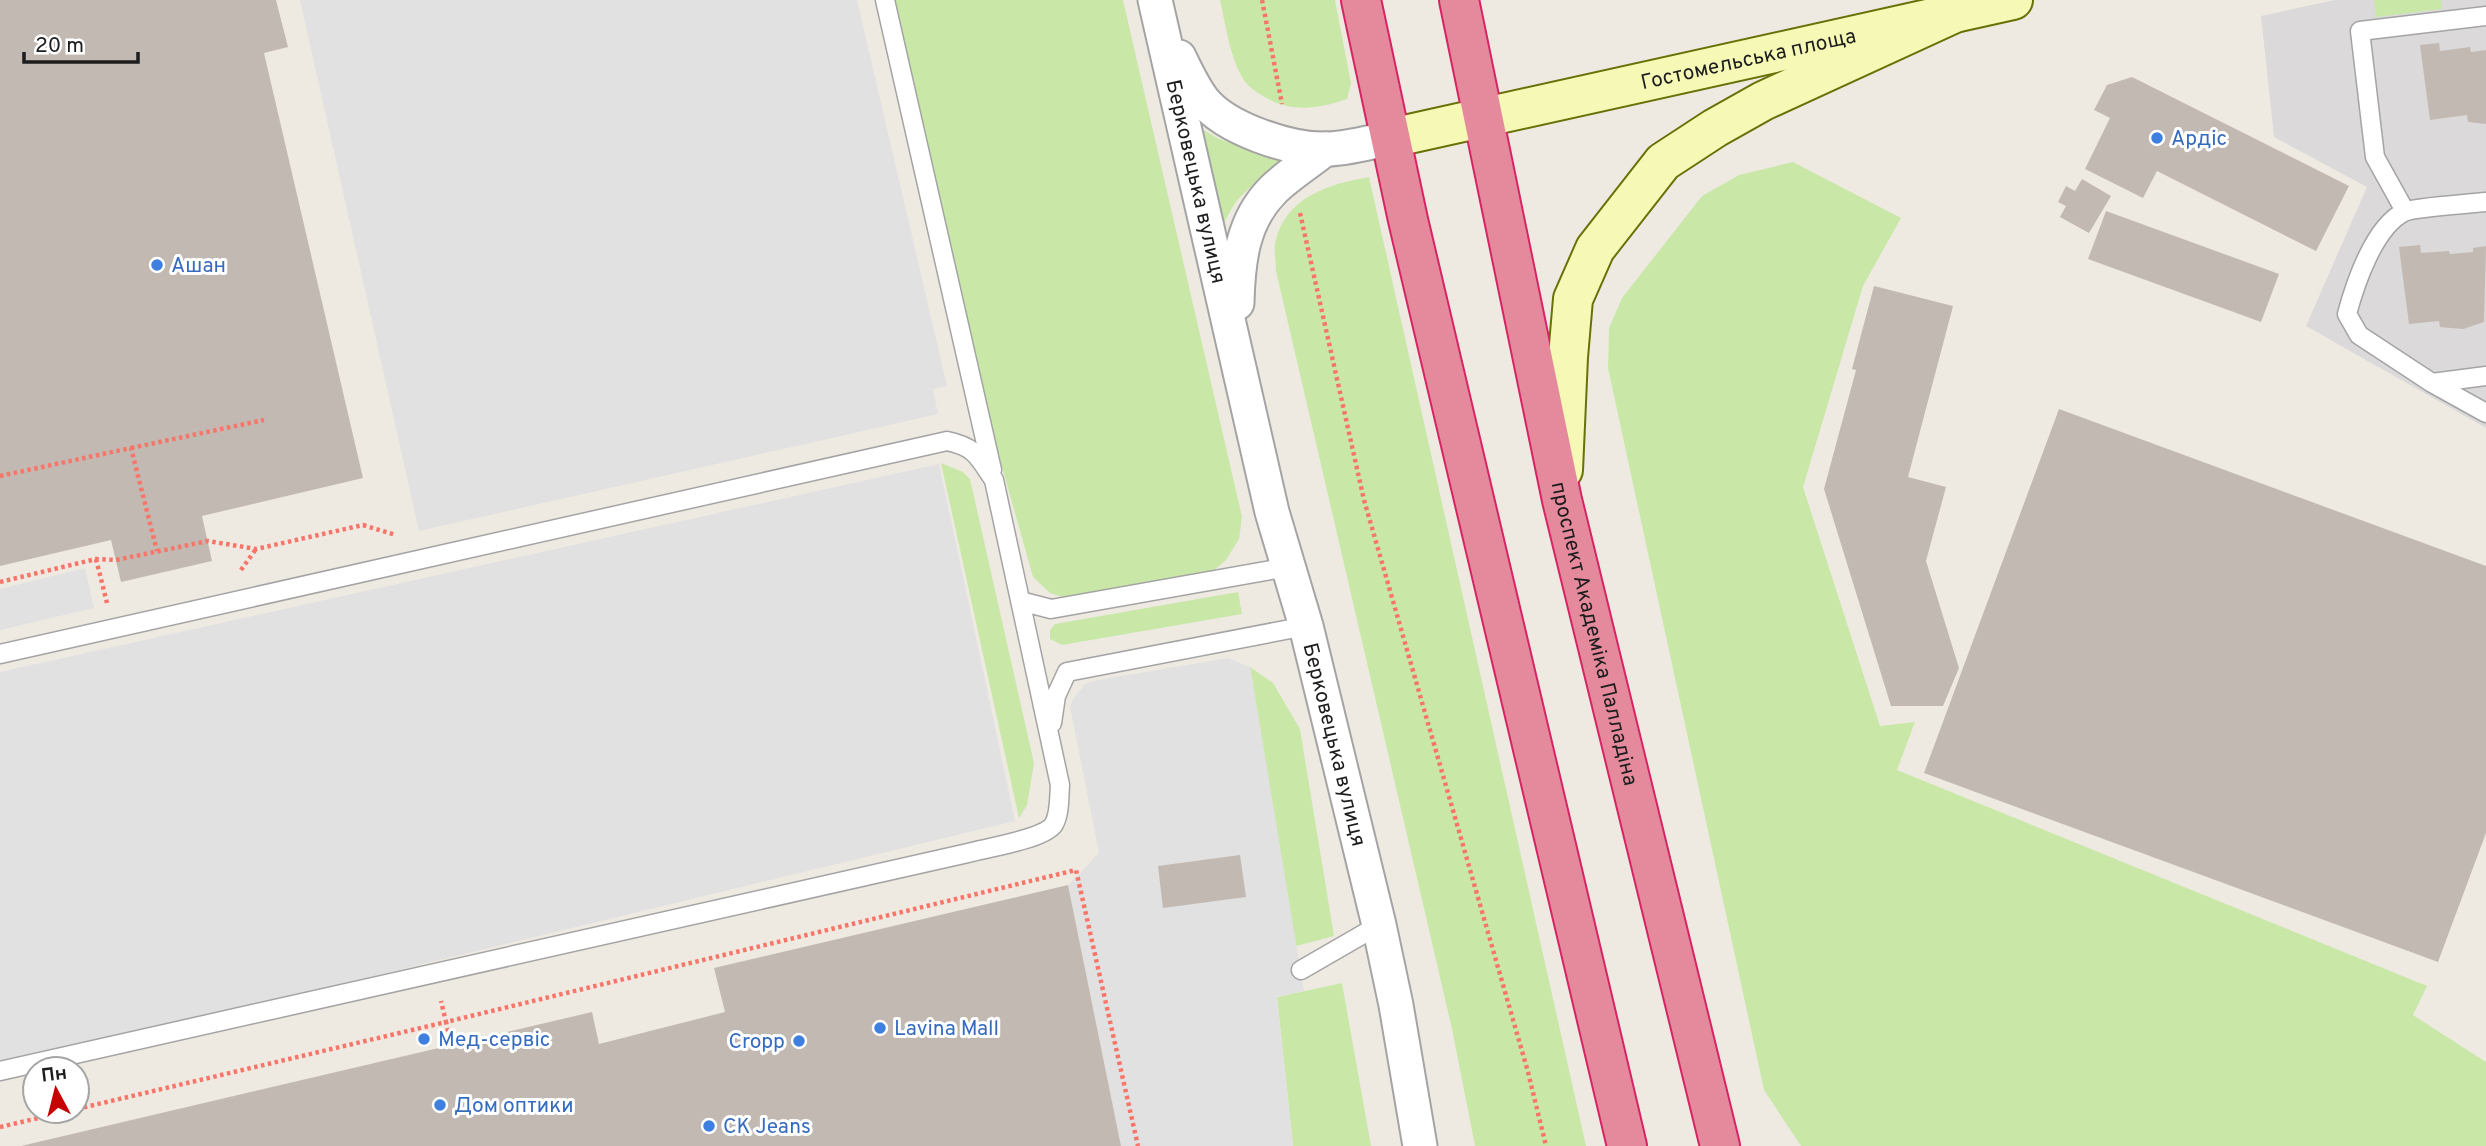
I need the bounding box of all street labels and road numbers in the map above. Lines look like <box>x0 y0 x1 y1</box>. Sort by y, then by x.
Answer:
street label: Гостомельська площа <box>1638 23 1859 97</box>
street label: Берковецька вулиця <box>1159 77 1231 286</box>
street label: проспект Академіка Палладіна <box>1544 480 1643 789</box>
street label: Берковецька вулиця <box>1296 640 1371 849</box>

